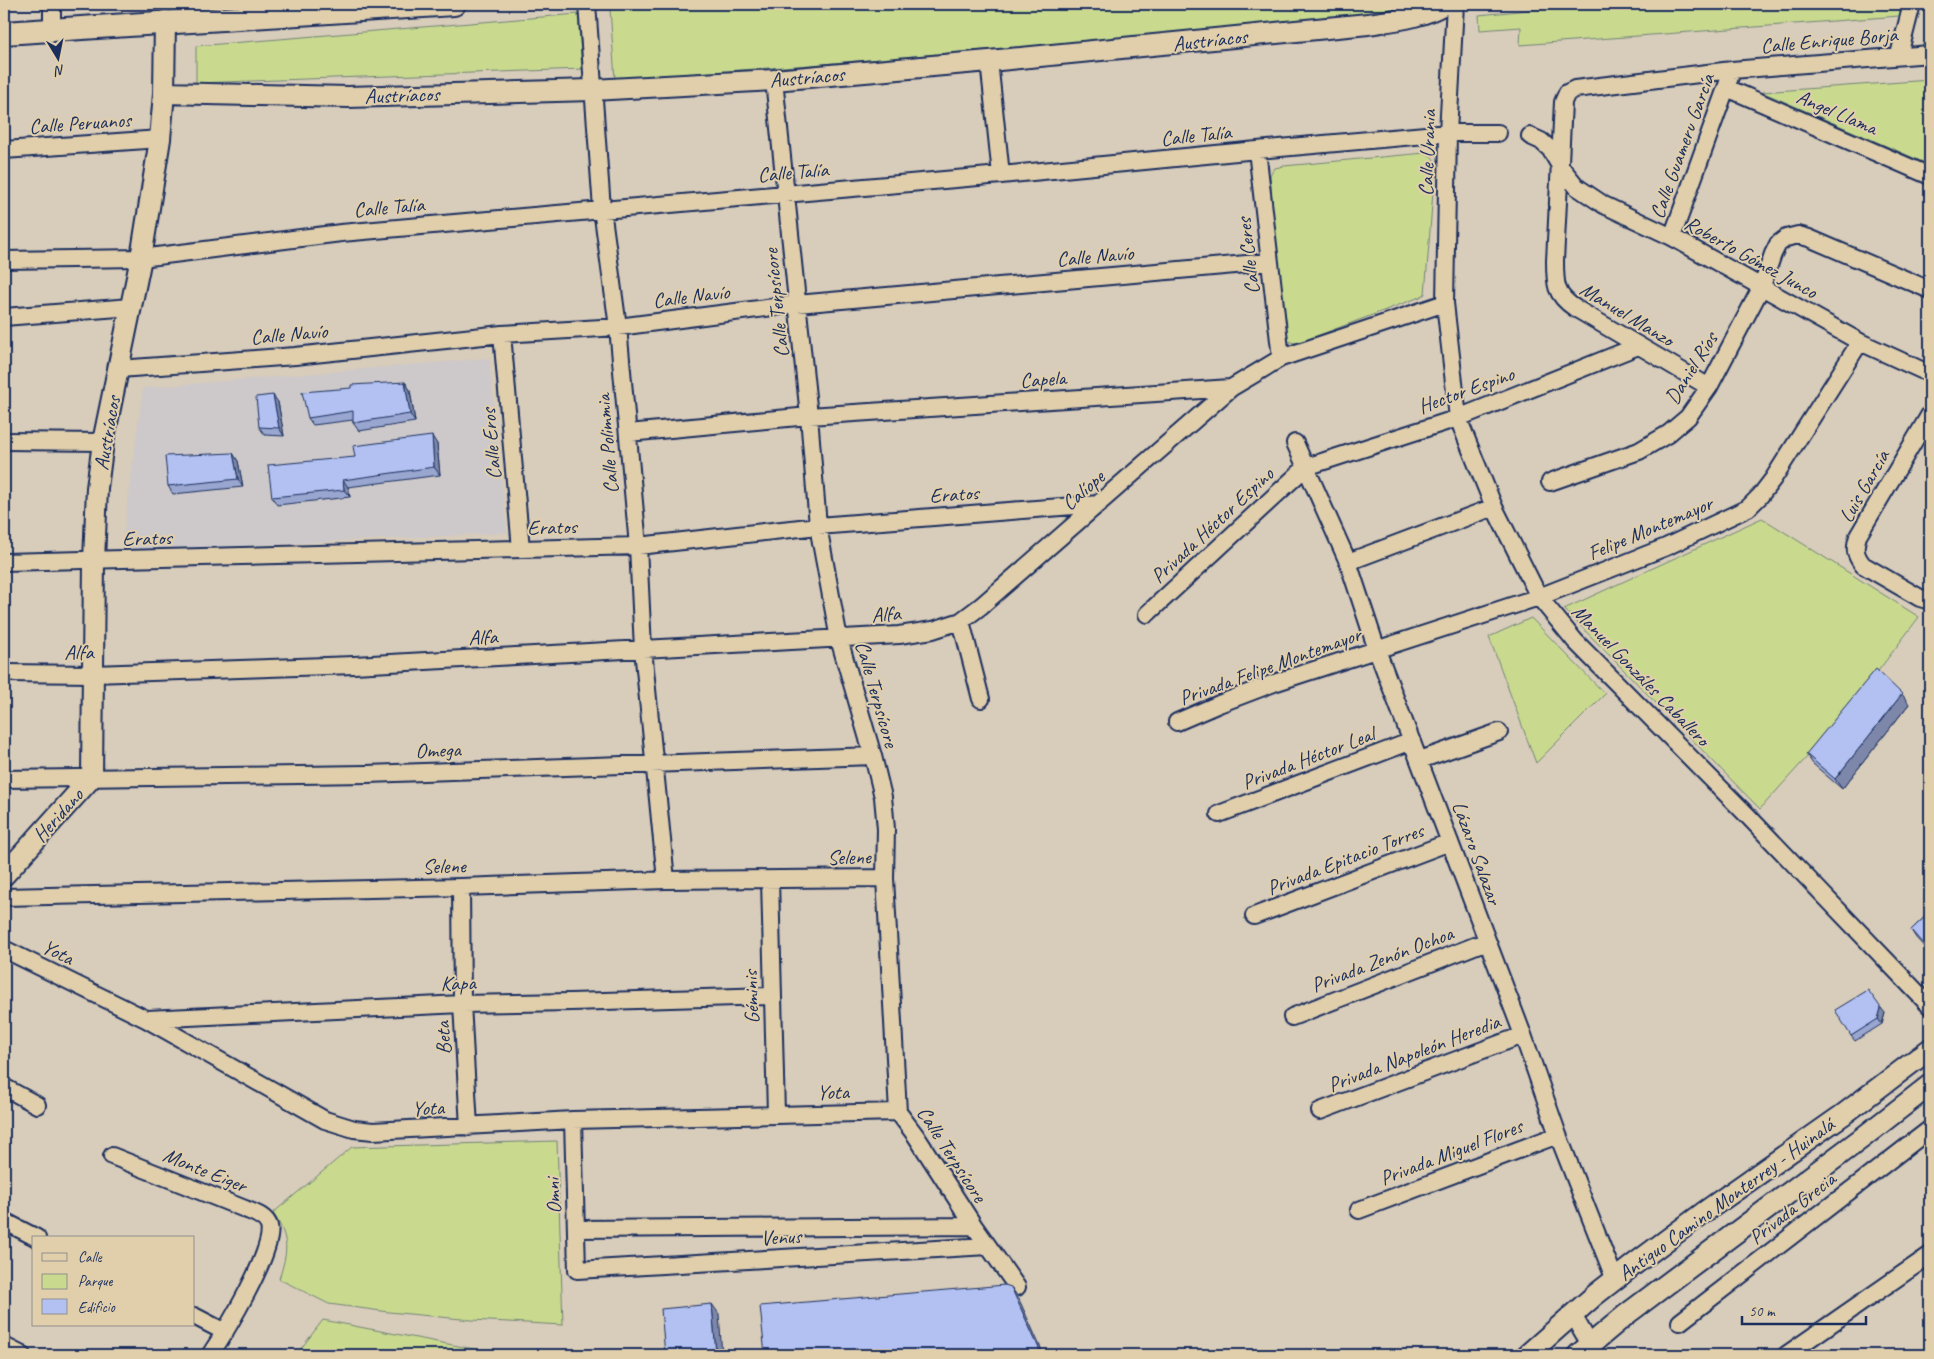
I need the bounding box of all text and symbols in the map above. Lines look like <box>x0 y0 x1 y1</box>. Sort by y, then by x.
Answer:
street label: Calle Enrique Borja <box>1760 21 1900 59</box>
street label: Austríacos <box>1171 23 1250 57</box>
north arrow <box>32 32 82 82</box>
text: N <box>52 61 66 80</box>
street label: Austríacos <box>769 61 847 93</box>
street label: Calle Guameru García <box>1644 68 1721 222</box>
street label: Austríacos <box>364 81 442 109</box>
street label: Angel Llama <box>1793 83 1884 142</box>
street label: Calle Peruanos <box>28 106 134 140</box>
street label: Calle Urania <box>1413 108 1442 197</box>
street label: Calle Talía <box>1159 118 1234 152</box>
street label: Calle Talía <box>757 156 831 188</box>
street label: Calle Talía <box>353 191 427 223</box>
street label: Roberto Gómez Junco <box>1680 210 1823 305</box>
street label: Calle Ceres <box>1230 215 1266 296</box>
street label: Calle Navío <box>1056 240 1136 272</box>
street label: Calle Terpsícore <box>757 246 795 359</box>
street label: Manuel Manzo <box>1575 276 1681 353</box>
street label: Calle Navío <box>651 278 732 314</box>
street label: Calle Navío <box>250 318 330 350</box>
street label: Daniel Ríos <box>1659 326 1724 409</box>
street label: Hector Espino <box>1415 360 1519 419</box>
street label: Capela <box>1019 364 1069 394</box>
street label: Calle Polimmia <box>589 391 624 495</box>
street label: Austríacos <box>88 392 127 472</box>
street label: Calle Eros <box>475 406 507 481</box>
street label: Luis García <box>1833 443 1896 527</box>
street label: Privada Héctor Espino <box>1145 460 1280 589</box>
street label: Calíope <box>1056 463 1111 516</box>
street label: Eratos <box>929 479 981 509</box>
street label: Felipe Montemayor <box>1584 489 1719 566</box>
street label: Eratos <box>527 513 579 541</box>
street label: Eratos <box>122 524 174 552</box>
street label: Manuel Gonzáles Caballero <box>1567 599 1717 753</box>
street label: Alfa <box>870 600 904 628</box>
street label: Privada Felipe Montemayor <box>1176 620 1367 711</box>
street label: Alfa <box>468 623 500 651</box>
street label: Calle Terpsícore <box>849 638 905 751</box>
street label: Alfa <box>64 639 96 665</box>
street label: Privada Héctor Leal <box>1238 720 1381 795</box>
street label: Omega <box>415 736 463 764</box>
street label: Heridano <box>27 781 90 847</box>
street label: Lázaro Salazar <box>1446 798 1508 910</box>
street label: Privada Epitacio Torres <box>1263 817 1429 901</box>
street label: Selene <box>827 844 872 870</box>
street label: Selene <box>422 853 467 879</box>
street label: Privada Zenón Ochoa <box>1307 919 1458 998</box>
street label: Yota <box>38 933 80 971</box>
street label: Géminis <box>737 968 765 1024</box>
street label: Kapa <box>440 969 478 997</box>
street label: Privada Napoleón Heredia <box>1324 1008 1506 1098</box>
street label: Beta <box>429 1019 457 1055</box>
street label: Yota <box>817 1079 851 1105</box>
street label: Yota <box>411 1094 446 1122</box>
street label: Calle Terpsícore <box>911 1101 993 1208</box>
street label: Antiguo Camino Monterrey - Huinalá <box>1613 1111 1841 1286</box>
street label: Privada Miguel Flores <box>1376 1112 1528 1191</box>
street label: Monte Eiger <box>159 1142 253 1199</box>
street label: Privada Grecia <box>1743 1165 1843 1250</box>
street label: Omni <box>539 1174 567 1215</box>
street label: Venus <box>760 1223 804 1251</box>
legend <box>32 1236 195 1326</box>
text: Calle <box>78 1248 103 1267</box>
text: Parque <box>78 1272 114 1291</box>
scale bar <box>1742 1294 1865 1326</box>
text: Edificio <box>78 1298 116 1317</box>
text: 50 m <box>1749 1302 1776 1321</box>

